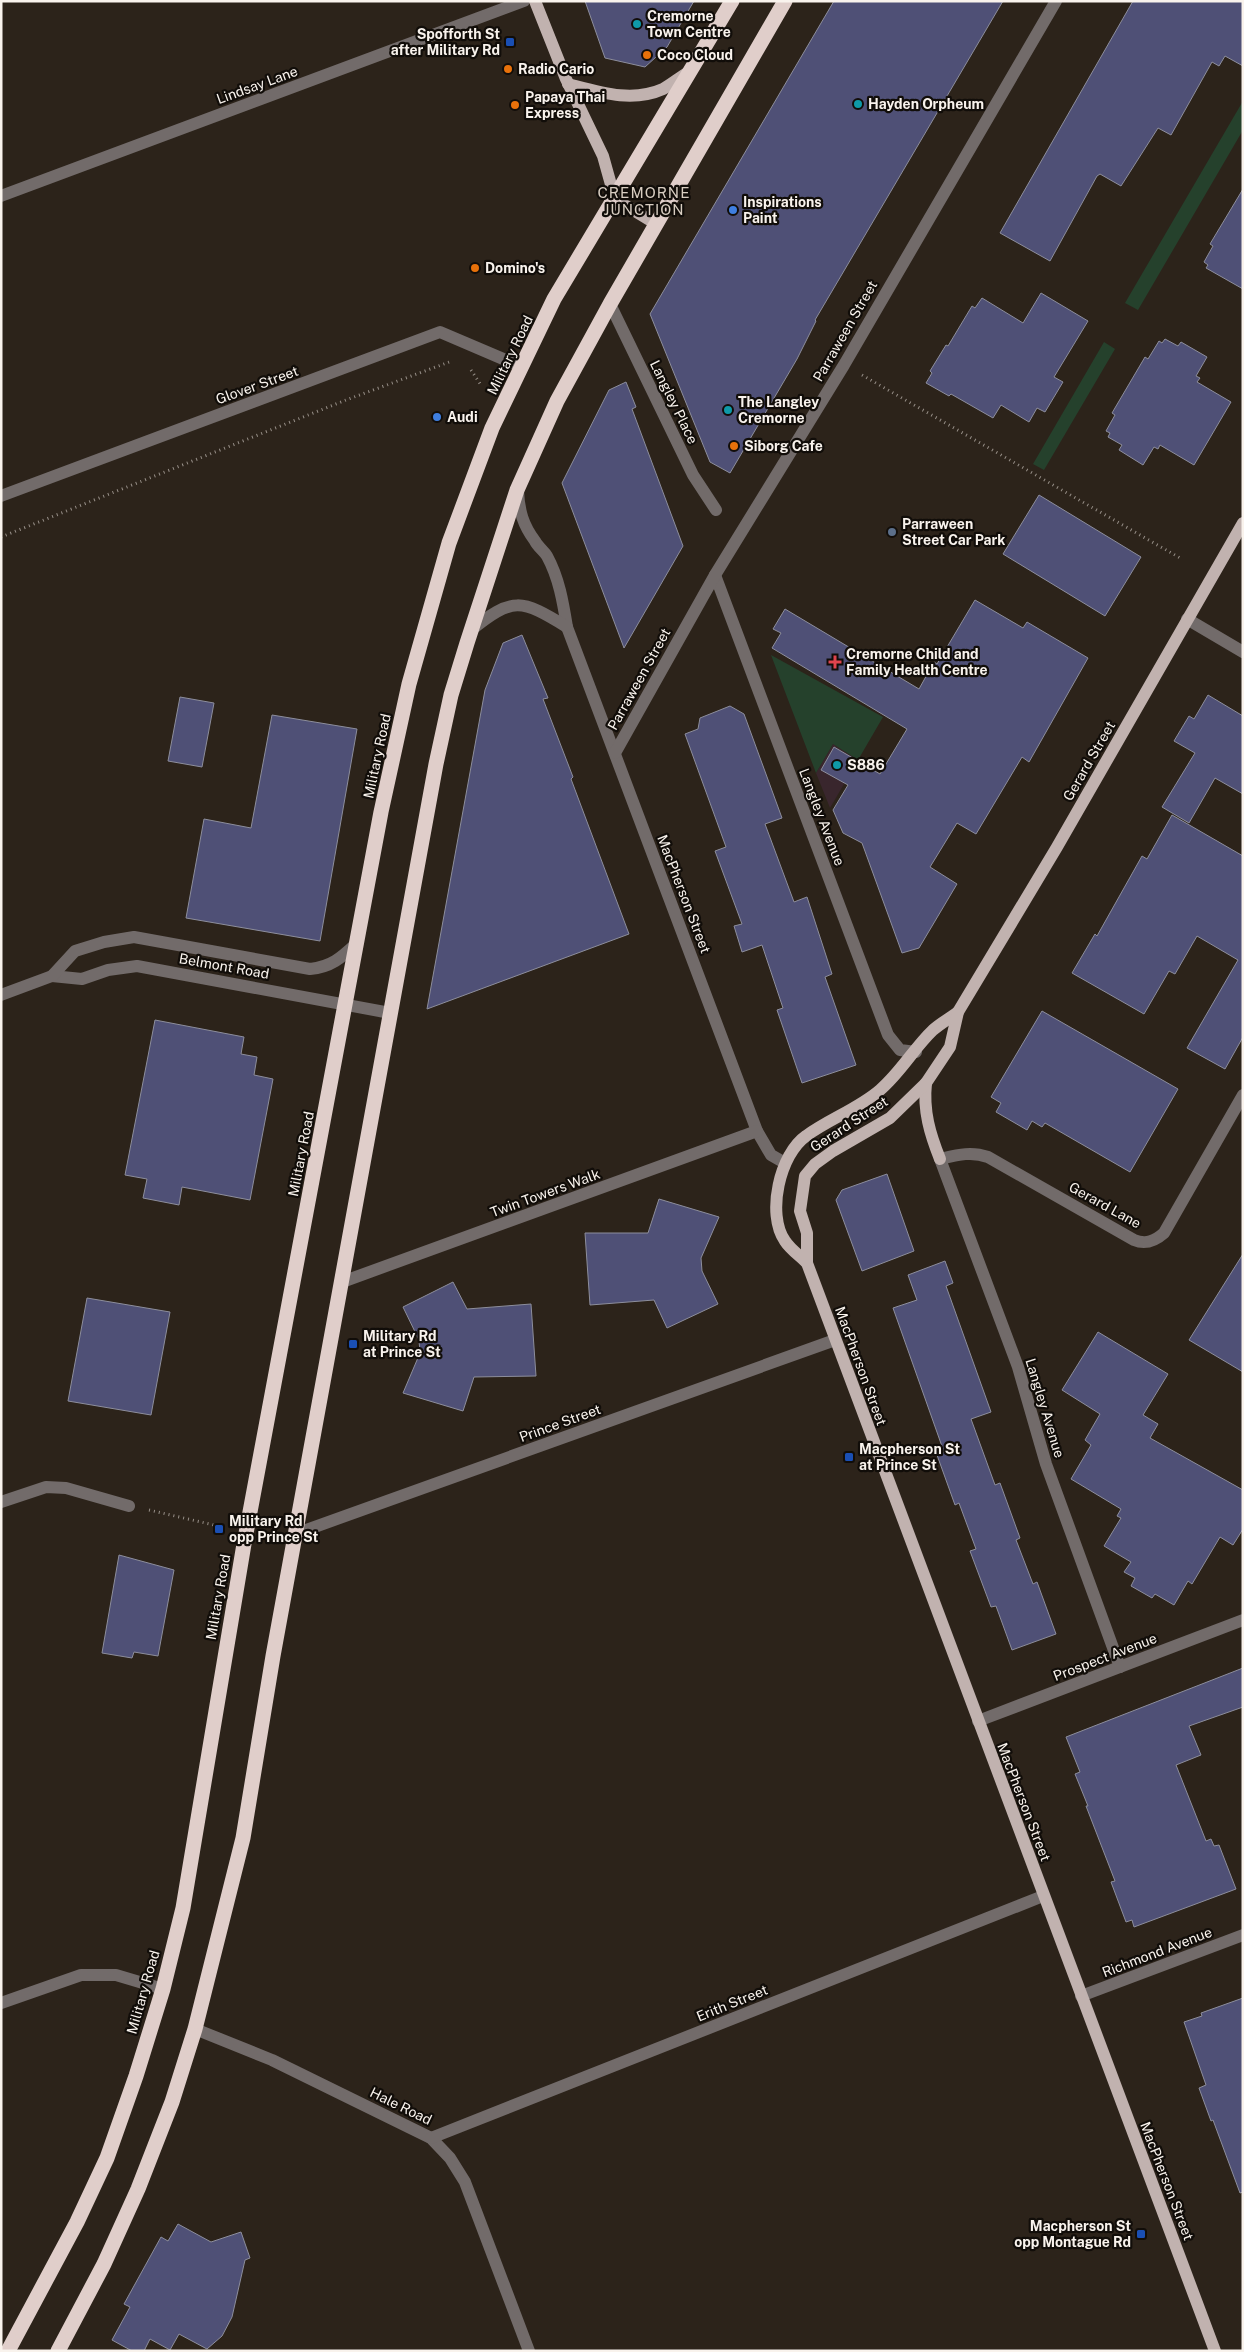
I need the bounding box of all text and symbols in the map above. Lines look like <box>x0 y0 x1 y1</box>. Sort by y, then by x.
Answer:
place label: Cremorne Town Centre <box>647 8 731 40</box>
marker: Cremorne Town Centre <box>631 18 643 30</box>
place label: Spofforth St after Military Rd <box>391 26 500 58</box>
marker: Spofforth St after Military Rd <box>504 36 516 48</box>
place label: Coco Cloud <box>657 47 733 63</box>
marker: Coco Cloud <box>641 49 653 61</box>
place label: Radio Cario <box>518 61 594 77</box>
street label: Lindsay Lane <box>214 63 300 107</box>
marker: Radio Cario <box>502 63 514 75</box>
place label: Papaya Thai Express <box>525 89 605 121</box>
place label: Hayden Orpheum <box>868 96 984 112</box>
marker: Hayden Orpheum <box>852 98 864 110</box>
marker: Papaya Thai Express <box>509 99 521 111</box>
district label: CREMORNE JUNCTION <box>598 184 690 218</box>
place label: Inspirations Paint <box>743 194 822 226</box>
marker: Inspirations Paint <box>727 204 739 216</box>
place label: Domino's <box>485 260 545 276</box>
marker: Domino's <box>469 262 481 274</box>
street label: Parraween Street <box>810 278 880 384</box>
street label: Military Road <box>484 313 536 397</box>
street label: Langley Place <box>647 357 701 447</box>
street label: Glover Street <box>214 363 300 407</box>
place label: The Langley Cremorne <box>738 394 819 426</box>
marker: The Langley Cremorne <box>722 404 734 416</box>
place label: Audi <box>447 409 478 425</box>
marker: Audi <box>431 411 443 423</box>
place label: Siborg Cafe <box>744 438 823 454</box>
marker: Siborg Cafe <box>728 440 740 452</box>
place label: Parraween Street Car Park <box>902 516 1005 548</box>
marker: Parraween Street Car Park <box>886 526 898 538</box>
street label: Parraween Street <box>604 625 674 733</box>
place label: Cremorne Child and Family Health Centre <box>846 646 988 678</box>
marker: Cremorne Child and Family Health Centre <box>828 655 842 669</box>
street label: Military Road <box>360 712 394 800</box>
street label: Gerard Street <box>1060 718 1118 804</box>
place label: S886 <box>847 757 885 773</box>
marker: S886 <box>831 759 843 771</box>
street label: Langley Avenue <box>796 766 848 868</box>
street label: MacPherson Street <box>654 833 714 955</box>
street label: Belmont Road <box>178 950 270 982</box>
street label: Gerard Street <box>807 1093 891 1155</box>
street label: Military Road <box>285 1110 317 1198</box>
street label: Twin Towers Walk <box>488 1166 602 1220</box>
street label: Gerard Lane <box>1066 1179 1144 1231</box>
street label: MacPherson Street <box>832 1304 890 1428</box>
place label: Military Rd at Prince St <box>363 1328 441 1360</box>
marker: Military Rd at Prince St <box>347 1338 359 1350</box>
street label: Langley Avenue <box>1022 1356 1068 1460</box>
street label: Prince Street <box>517 1401 603 1445</box>
place label: Macpherson St at Prince St <box>859 1441 960 1473</box>
marker: Macpherson St at Prince St <box>843 1451 855 1463</box>
place label: Military Rd opp Prince St <box>229 1513 318 1545</box>
marker: Military Rd opp Prince St <box>213 1523 225 1535</box>
street label: Military Road <box>203 1553 233 1641</box>
street label: Prospect Avenue <box>1051 1630 1159 1684</box>
street label: MacPherson Street <box>994 1741 1054 1863</box>
street label: Richmond Avenue <box>1100 1924 1214 1980</box>
street label: Military Road <box>123 1948 163 2036</box>
street label: Erith Street <box>694 1981 770 2025</box>
street label: Hale Road <box>368 2084 434 2128</box>
street label: MacPherson Street <box>1137 2120 1197 2242</box>
place label: Macpherson St opp Montague Rd <box>1014 2218 1131 2250</box>
marker: Macpherson St opp Montague Rd <box>1135 2228 1147 2240</box>

